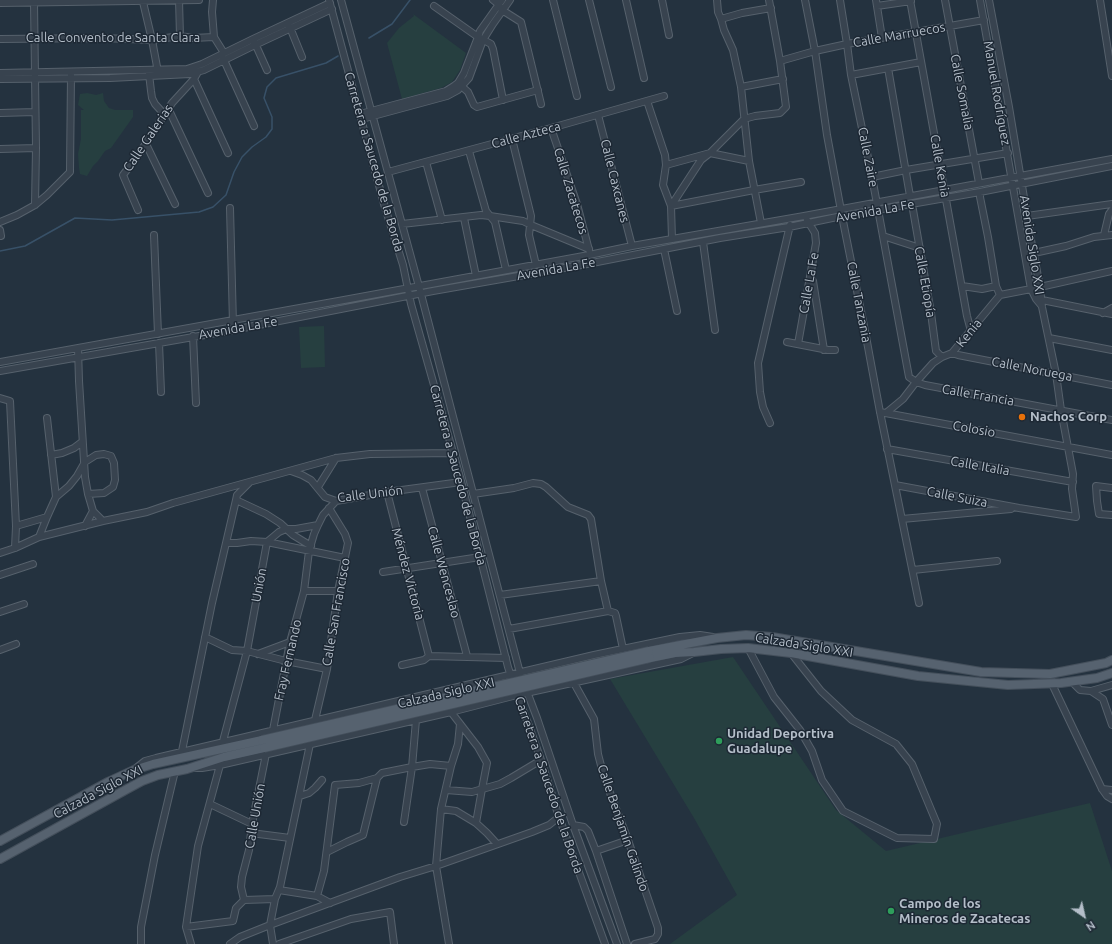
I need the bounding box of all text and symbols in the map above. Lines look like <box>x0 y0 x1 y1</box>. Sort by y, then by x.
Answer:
street label: Calle Marruecos <box>852 19 946 51</box>
street label: Calle Convento de Santa Clara <box>26 30 200 46</box>
street label: Manuel Rodríguez <box>980 40 1014 146</box>
street label: Calle Somalia <box>947 53 977 131</box>
street label: Carretera a Saucedo de la Borda <box>341 70 407 254</box>
street label: Calle Galerias <box>120 101 176 175</box>
street label: Calle Azteca <box>490 118 562 152</box>
street label: Calle Zaire <box>855 126 881 188</box>
street label: Calle Kenia <box>927 133 953 199</box>
street label: Calle Caxcanes <box>597 138 633 224</box>
street label: Calle Zacatecos <box>550 146 592 236</box>
street label: Avenida Siglo XXI <box>1016 194 1048 296</box>
street label: Avenida La Fe <box>834 196 916 226</box>
street label: Calle Etiopía <box>911 245 939 319</box>
street label: Calle La Fe <box>796 251 822 315</box>
street label: Avenida La Fe <box>515 254 597 284</box>
street label: Calle Tanzania <box>843 260 875 344</box>
street label: Avenida La Fe <box>197 313 279 343</box>
street label: Kenia <box>953 316 985 350</box>
street label: Calle Noruega <box>990 354 1074 384</box>
street label: Calle Francia <box>941 381 1015 409</box>
street label: Carretera a Saucedo de la Borda <box>426 383 490 567</box>
place label: Nachos Corp <box>1030 409 1107 425</box>
marker: Nachos Corp <box>1017 412 1027 422</box>
street label: Colosio <box>951 418 997 440</box>
street label: Calle Italia <box>949 453 1011 479</box>
street label: Calle Unión <box>336 482 404 506</box>
street label: Calle Suiza <box>925 483 989 511</box>
street label: Calle Wenceslao <box>424 524 464 620</box>
street label: Méndez Victoria <box>388 526 428 622</box>
street label: Calle San Francisco <box>319 557 353 667</box>
street label: Unión <box>248 567 270 603</box>
street label: Fray Fernando <box>271 618 305 702</box>
street label: Calzada Siglo XXI <box>754 630 854 660</box>
street label: Calzada Siglo XXI <box>396 674 496 712</box>
street label: Carretera a Saucedo de la Borda <box>511 694 587 876</box>
place label: Unidad Deportiva Guadalupe <box>727 726 834 757</box>
marker: Unidad Deportiva Guadalupe <box>714 736 724 746</box>
street label: Calzada Siglo XXI <box>51 762 145 822</box>
street label: Calle Benjamín Galindo <box>594 762 652 894</box>
street label: Calle Unión <box>242 782 268 850</box>
place label: Campo de los Mineros de Zacatecas <box>899 896 1030 927</box>
north arrow <box>1064 896 1104 936</box>
marker: Campo de los Mineros de Zacatecas <box>886 906 896 916</box>
text: N <box>1084 919 1097 933</box>

